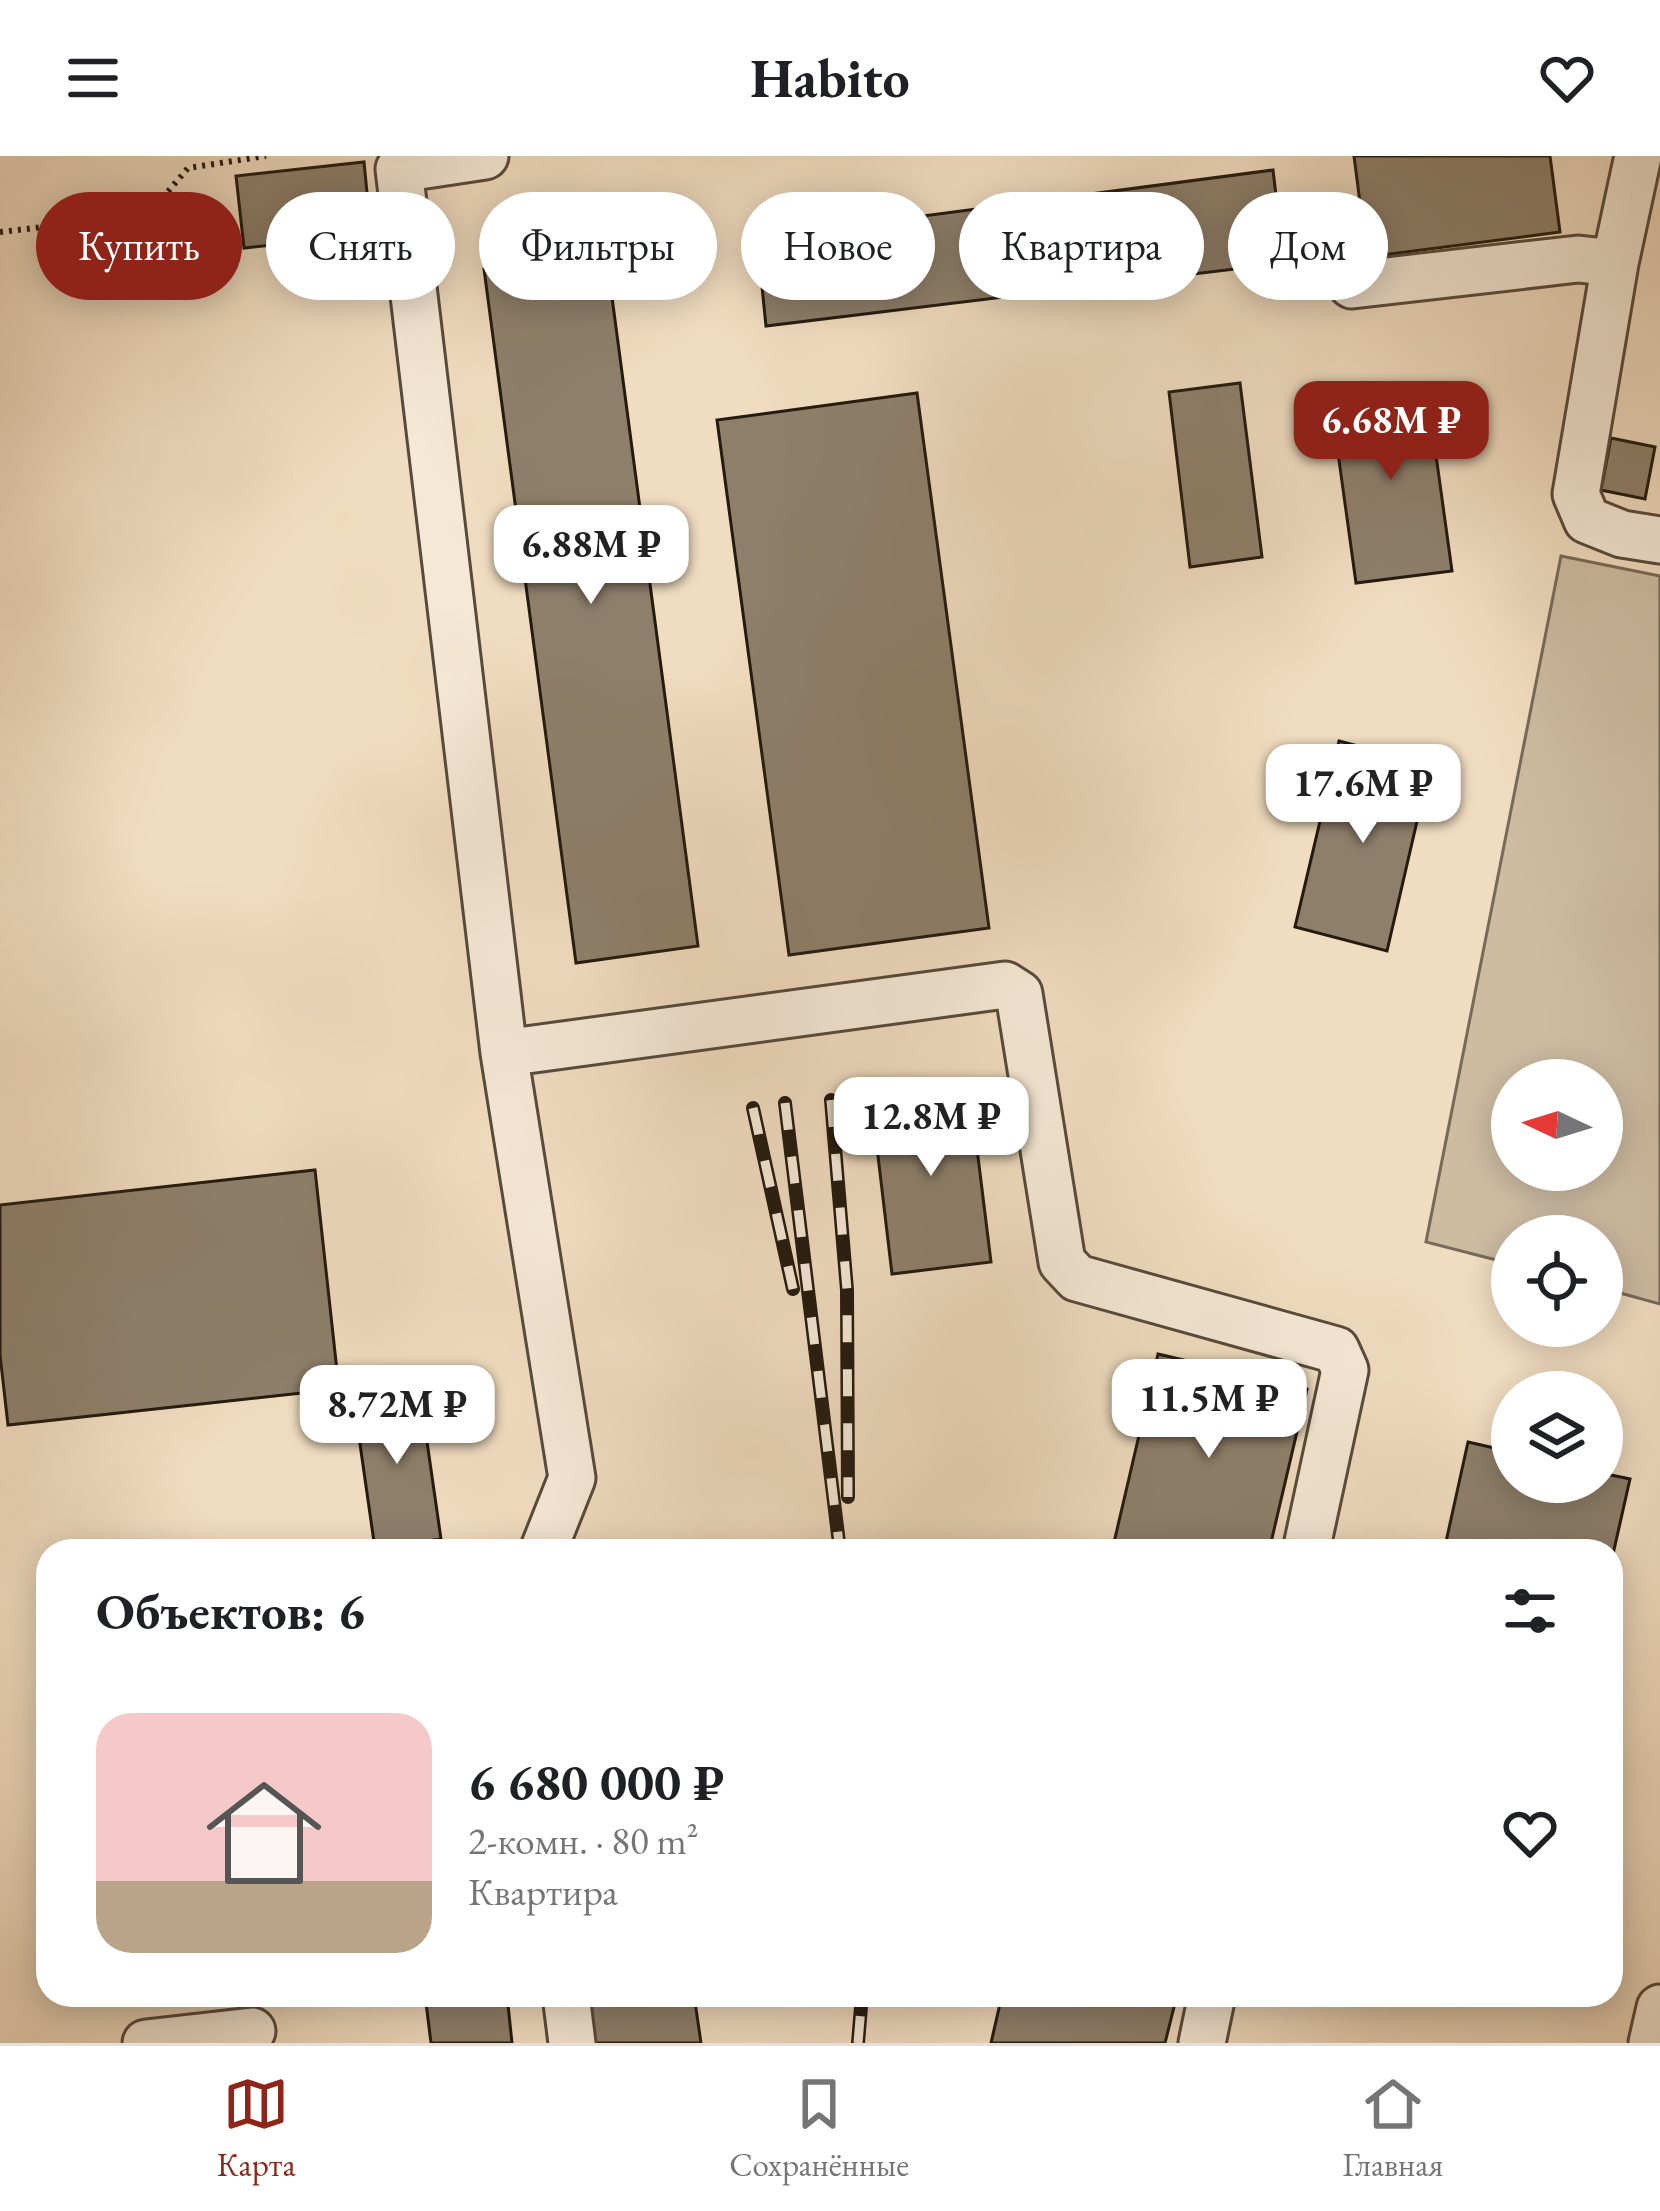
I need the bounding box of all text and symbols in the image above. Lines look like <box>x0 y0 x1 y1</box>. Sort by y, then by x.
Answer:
text: Habito <box>750 43 910 113</box>
icon: menu <box>60 45 126 111</box>
icon: heart <box>1534 45 1600 111</box>
chip: Купить <box>36 192 242 300</box>
chip: Снять <box>266 192 455 300</box>
chip: Фильтры <box>479 192 717 300</box>
chip: Новое <box>741 192 935 300</box>
chip: Квартира <box>959 192 1204 300</box>
chip: Дом <box>1228 192 1388 300</box>
pin: 6.68M ₽ <box>1280 381 1502 483</box>
text: 6.68M ₽ <box>1321 394 1461 445</box>
pin: 6.88M ₽ <box>480 505 702 607</box>
text: 6.88M ₽ <box>521 518 661 569</box>
pin: 17.6M ₽ <box>1252 744 1474 846</box>
text: 17.6M ₽ <box>1293 757 1433 808</box>
north arrow <box>1491 1059 1623 1191</box>
map controls <box>1491 1059 1623 1503</box>
pin: 12.8M ₽ <box>820 1077 1042 1179</box>
text: 12.8M ₽ <box>861 1090 1001 1141</box>
button: locate <box>1491 1215 1623 1347</box>
pin: 11.5M ₽ <box>1098 1359 1320 1461</box>
pin: 8.72M ₽ <box>286 1365 508 1467</box>
button: layers <box>1491 1371 1623 1503</box>
text: 11.5M ₽ <box>1139 1372 1279 1423</box>
text: 8.72M ₽ <box>327 1378 467 1429</box>
text: Объектов: 6 <box>96 1578 365 1644</box>
icon: filters <box>1497 1578 1563 1644</box>
text: 6 680 000 ₽ <box>468 1749 724 1815</box>
icon: home <box>192 1761 336 1905</box>
icon: heart <box>1497 1800 1563 1866</box>
text: 2-комн. · 80 m² <box>468 1815 699 1866</box>
text: Квартира <box>468 1866 618 1917</box>
tab: Карта <box>217 2071 296 2186</box>
tab: Сохранённые <box>729 2071 909 2186</box>
tab: Главная <box>1343 2071 1443 2186</box>

